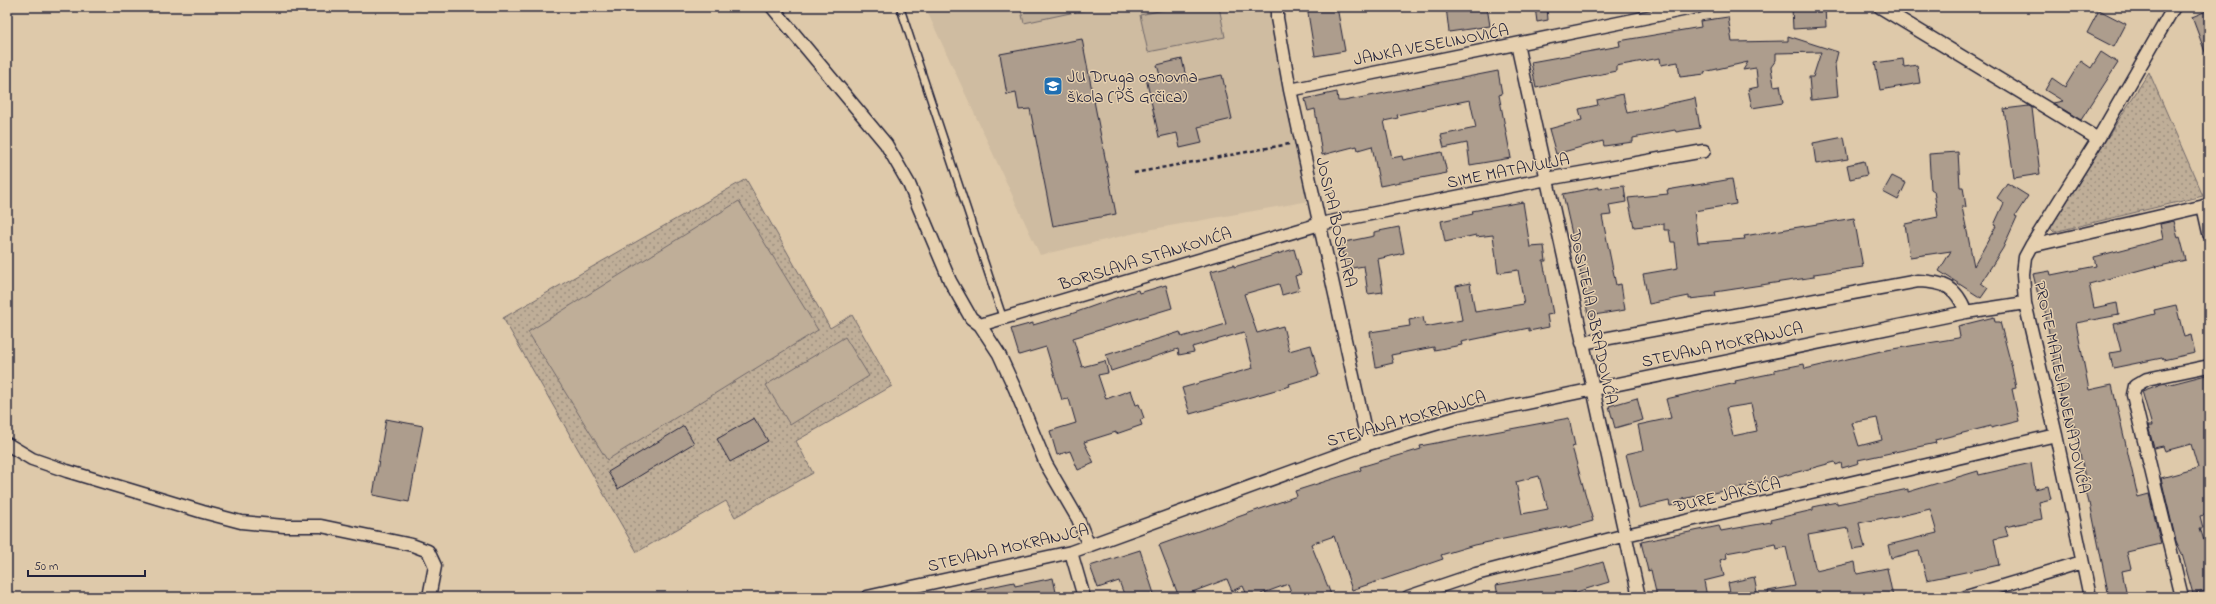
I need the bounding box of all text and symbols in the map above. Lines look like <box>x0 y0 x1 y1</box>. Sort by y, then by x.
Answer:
street label: JANKA VESELINOVIĆA <box>1352 18 1511 73</box>
place label: JU Druga osnovna škola (PŠ Grčica) <box>1067 65 1198 110</box>
school or university icon: JU Druga osnovna škola (PŠ Grčica) <box>1042 75 1064 97</box>
street label: SIME MATAVULJA <box>1445 147 1572 196</box>
street label: JOSIPA BOSNARA <box>1308 155 1363 290</box>
street label: BORISLAVA STANKOVIĆA <box>1055 221 1235 298</box>
street label: DOSITEJA OBRADOVIĆA <box>1562 227 1623 407</box>
street label: PROTE MATEJA NENADOVIĆA <box>2027 279 2096 496</box>
street label: STEVANA MOKRANJCA <box>1639 316 1806 375</box>
street label: STEVANA MOKRANJCA <box>1324 385 1489 454</box>
street label: ĐURE JAKŠIĆA <box>1670 471 1783 520</box>
street label: STEVANA MOKRANJCA <box>925 518 1091 579</box>
scale bar <box>28 552 145 578</box>
text: 50 m <box>34 558 58 576</box>

